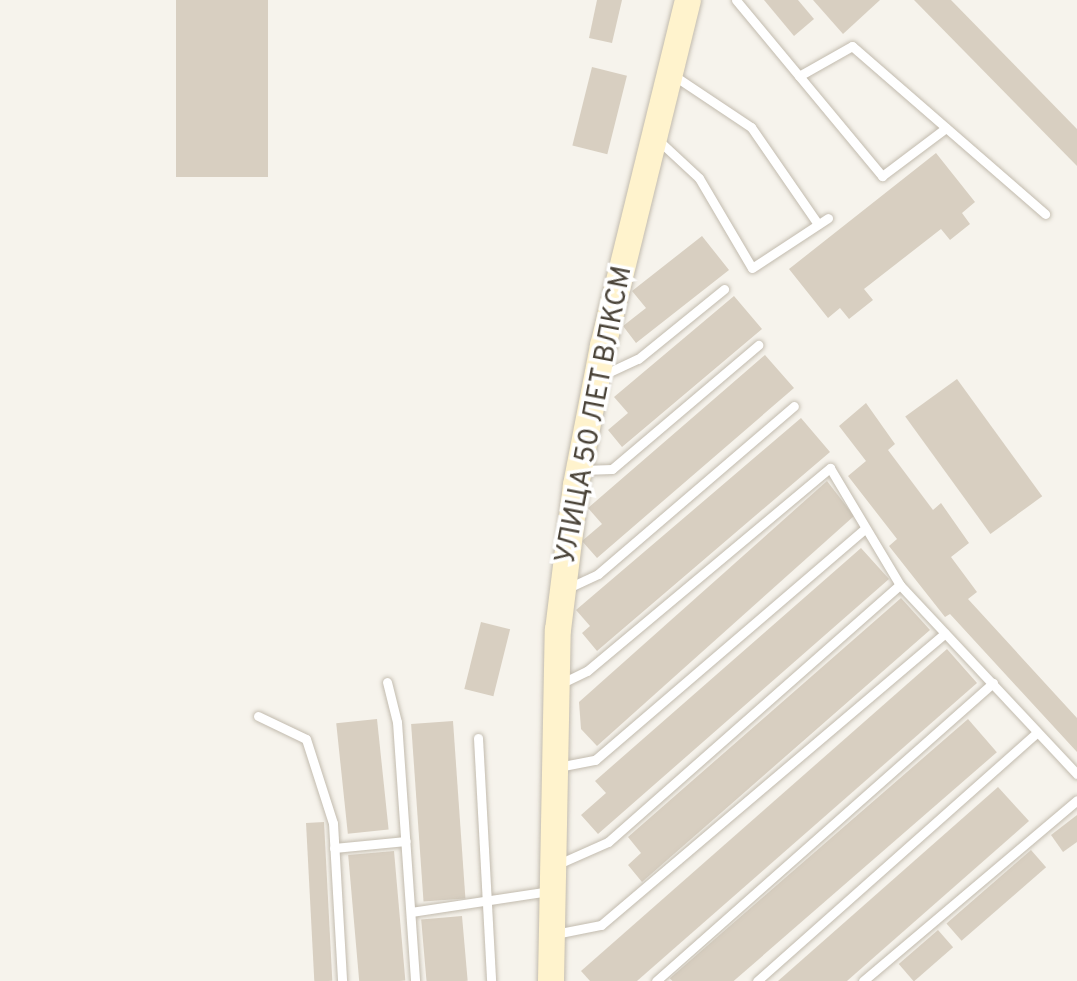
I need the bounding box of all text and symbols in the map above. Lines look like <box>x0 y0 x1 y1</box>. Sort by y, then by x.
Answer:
street label: УЛИЦА 50 ЛЕТ ВЛКСМ <box>549 262 641 568</box>

